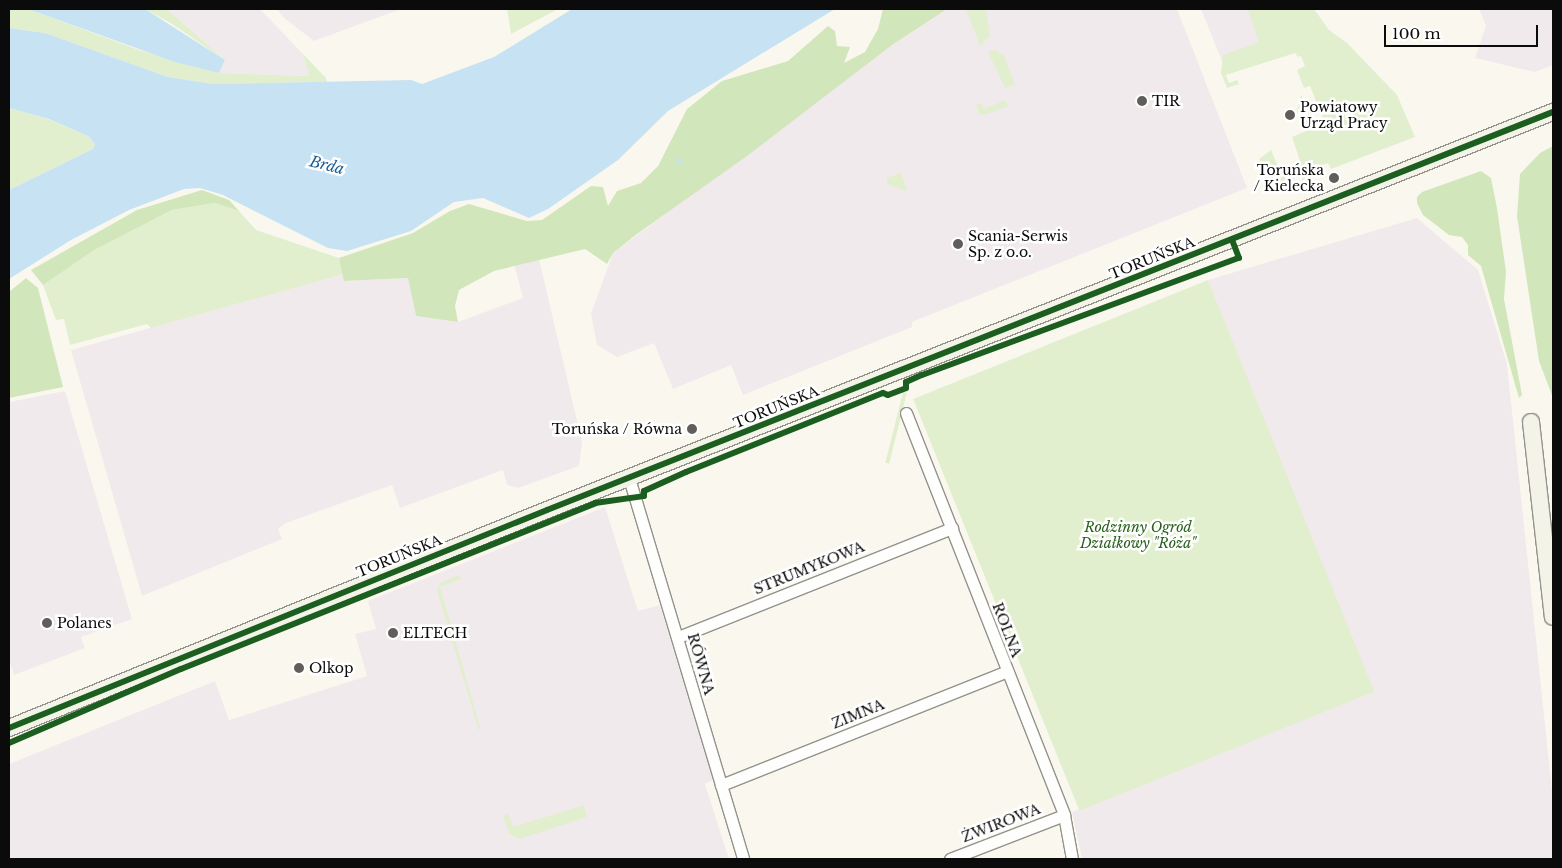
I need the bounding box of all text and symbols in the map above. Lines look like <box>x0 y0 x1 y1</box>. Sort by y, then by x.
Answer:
scale bar <box>1387 15 1541 47</box>
text: 100 m <box>1392 24 1441 43</box>
place label: TIR <box>1152 93 1180 109</box>
marker: TIR <box>1136 95 1148 107</box>
place label: Powiatowy Urząd Pracy <box>1300 99 1388 132</box>
marker: Powiatowy Urząd Pracy <box>1284 109 1296 121</box>
water label: Brda <box>308 152 346 178</box>
place label: Toruńska / Kielecka <box>1253 162 1324 194</box>
marker: Toruńska / Kielecka <box>1328 172 1340 184</box>
place label: Scania-Serwis Sp. z o.o. <box>968 228 1068 260</box>
street label: TORUŃSKA <box>1107 233 1197 283</box>
marker: Scania-Serwis Sp. z o.o. <box>952 238 964 250</box>
street label: TORUŃSKA <box>731 382 821 432</box>
place label: Toruńska / Równa <box>551 421 682 437</box>
marker: Toruńska / Równa <box>686 423 698 435</box>
park label: Rodzinny Ogród Działkowy "Róża" <box>1080 519 1196 552</box>
street label: TORUŃSKA <box>354 531 444 581</box>
street label: STRUMYKOWA <box>751 538 867 598</box>
street label: ROLNA <box>989 600 1025 660</box>
place label: Polanes <box>57 615 112 631</box>
marker: Polanes <box>41 617 53 629</box>
place label: ELTECH <box>403 625 467 641</box>
marker: ELTECH <box>387 627 399 639</box>
street label: RÓWNA <box>684 631 718 697</box>
place label: Olkop <box>309 660 353 676</box>
marker: Olkop <box>293 662 305 674</box>
street label: ZIMNA <box>829 696 887 732</box>
street label: ŻWIROWA <box>959 800 1043 846</box>

